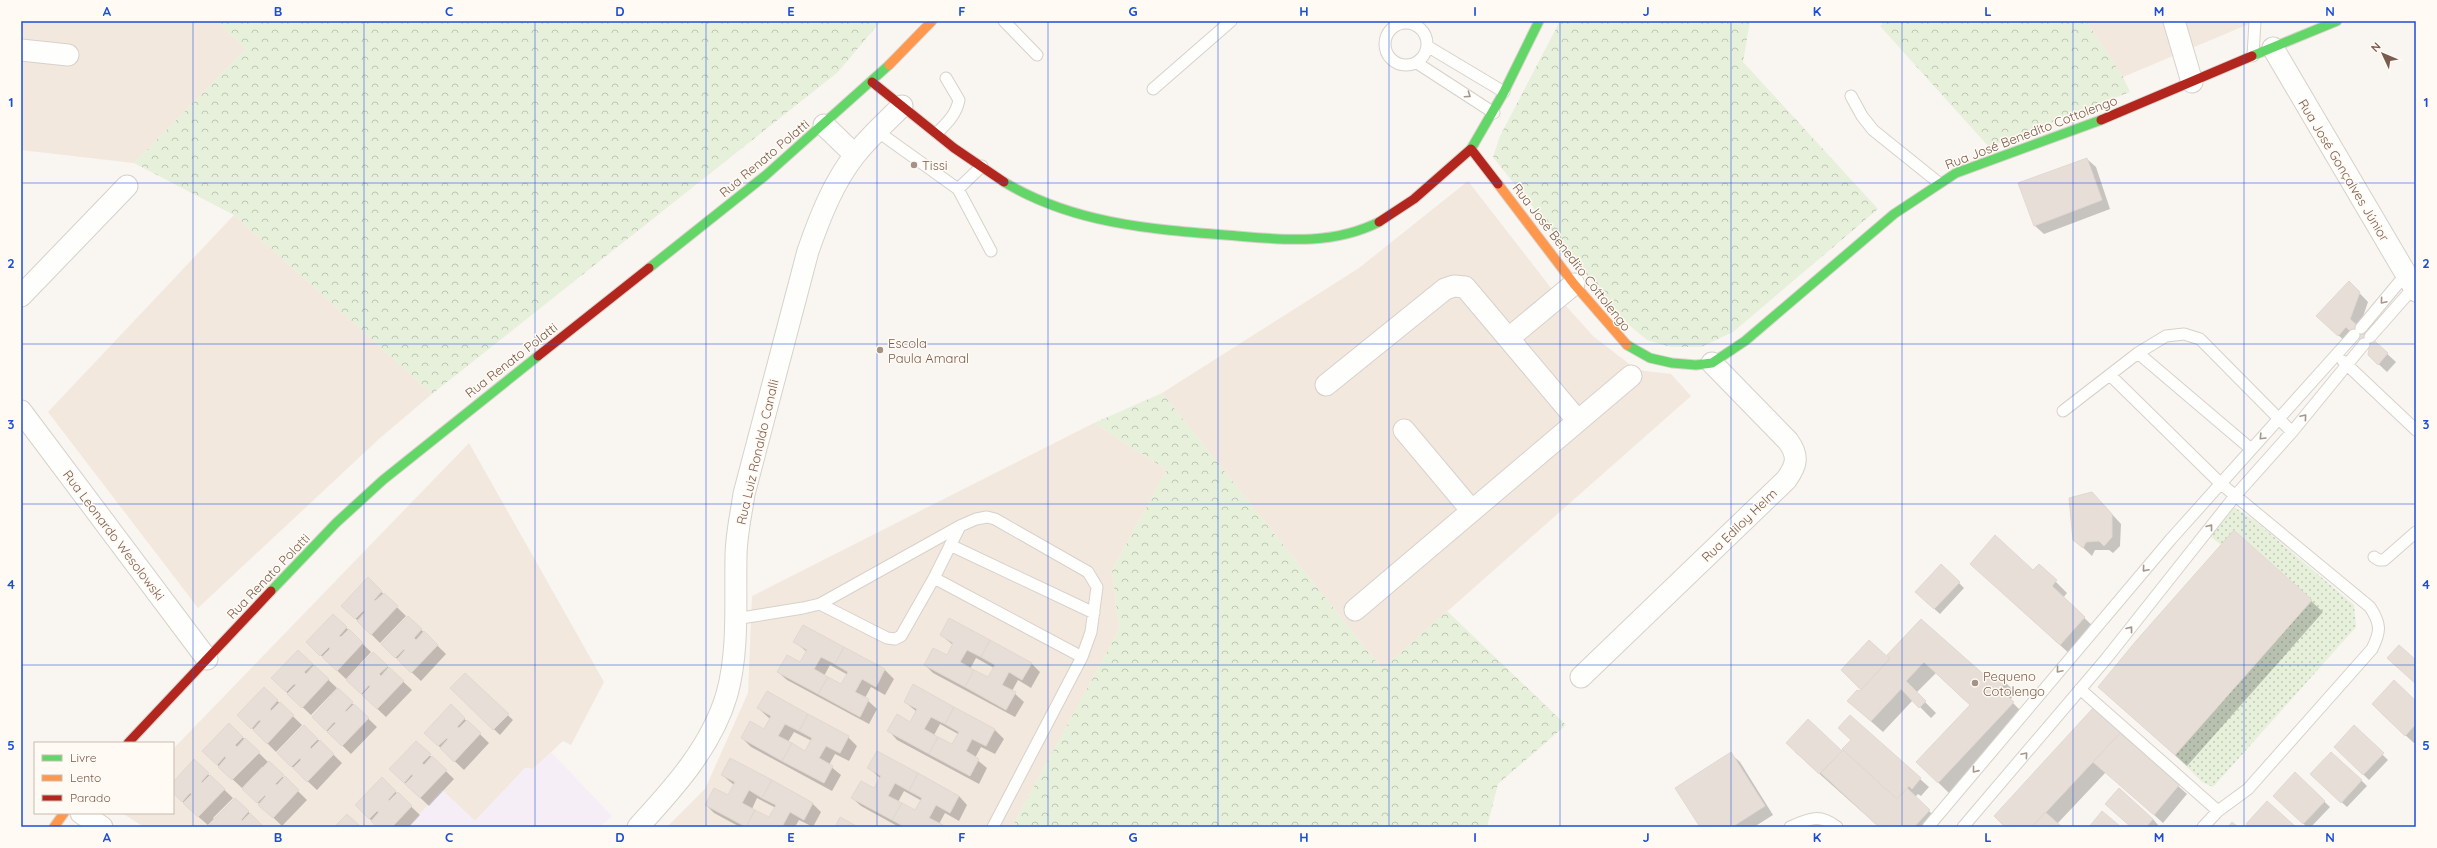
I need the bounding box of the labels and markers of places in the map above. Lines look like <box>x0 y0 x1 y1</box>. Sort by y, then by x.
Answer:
place label: Tissi <box>922 157 948 173</box>
marker: Tissi <box>909 160 919 170</box>
place label: Escola Paula Amaral <box>888 335 969 366</box>
marker: Escola Paula Amaral <box>875 345 885 355</box>
place label: Pequeno Cotolengo <box>1983 668 2045 699</box>
marker: Pequeno Cotolengo <box>1970 678 1980 688</box>

